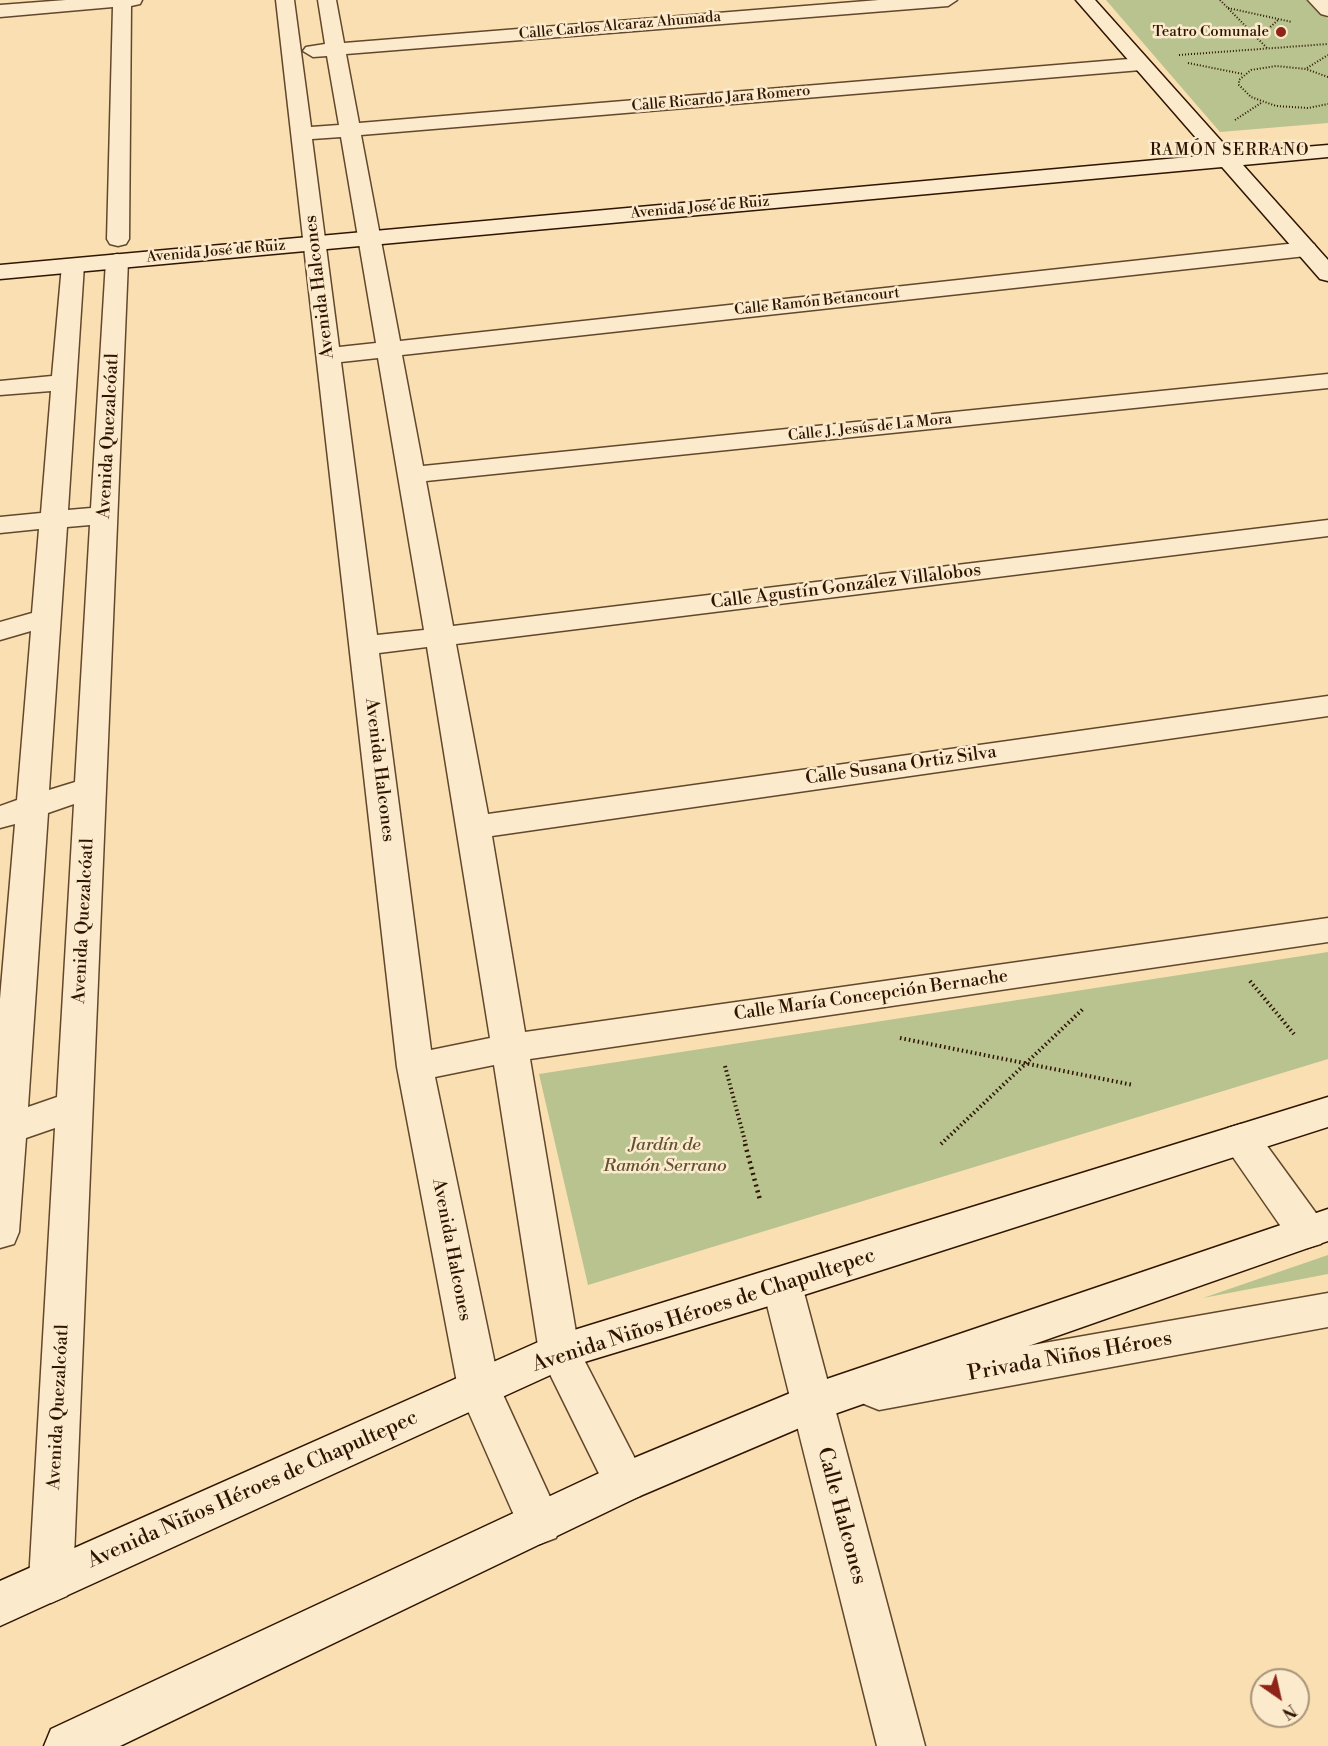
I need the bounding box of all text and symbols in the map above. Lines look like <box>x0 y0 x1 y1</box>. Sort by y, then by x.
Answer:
street label: Calle Carlos Alcaraz Ahumada <box>518 8 722 44</box>
place label: Teatro Comunale <box>1153 23 1269 41</box>
marker: Teatro Comunale <box>1274 25 1288 39</box>
street label: Calle Ricardo Jara Romero <box>631 82 811 116</box>
district label: RAMÓN SERRANO <box>1150 141 1310 161</box>
street label: Avenida José de Ruiz <box>630 193 770 223</box>
street label: Avenida Halcones <box>300 214 340 360</box>
street label: Avenida José de Ruiz <box>146 237 286 267</box>
street label: Calle Ramón Betancourt <box>733 284 901 320</box>
street label: Avenida Quezalcóatl <box>94 353 124 519</box>
street label: Calle J. Jesús de La Mora <box>787 410 953 446</box>
street label: Calle Agustín González Villalobos <box>710 560 982 614</box>
street label: Avenida Halcones <box>359 697 399 843</box>
street label: Calle Susana Ortiz Silva <box>804 742 998 790</box>
street label: Avenida Quezalcóatl <box>69 838 99 1004</box>
street label: Calle María Concepción Bernache <box>733 966 1009 1026</box>
park label: Jardín de Ramón Serrano <box>603 1135 727 1178</box>
street label: Avenida Halcones <box>427 1177 475 1323</box>
street label: Avenida Niños Héroes de Chapultepec <box>529 1244 879 1378</box>
street label: Avenida Quezalcóatl <box>44 1324 74 1490</box>
street label: Privada Niños Héroes <box>966 1327 1174 1387</box>
street label: Avenida Niños Héroes de Chapultepec <box>84 1405 422 1575</box>
street label: Calle Halcones <box>811 1445 871 1587</box>
north arrow <box>1250 1668 1310 1728</box>
text: N <box>1278 1699 1300 1723</box>

